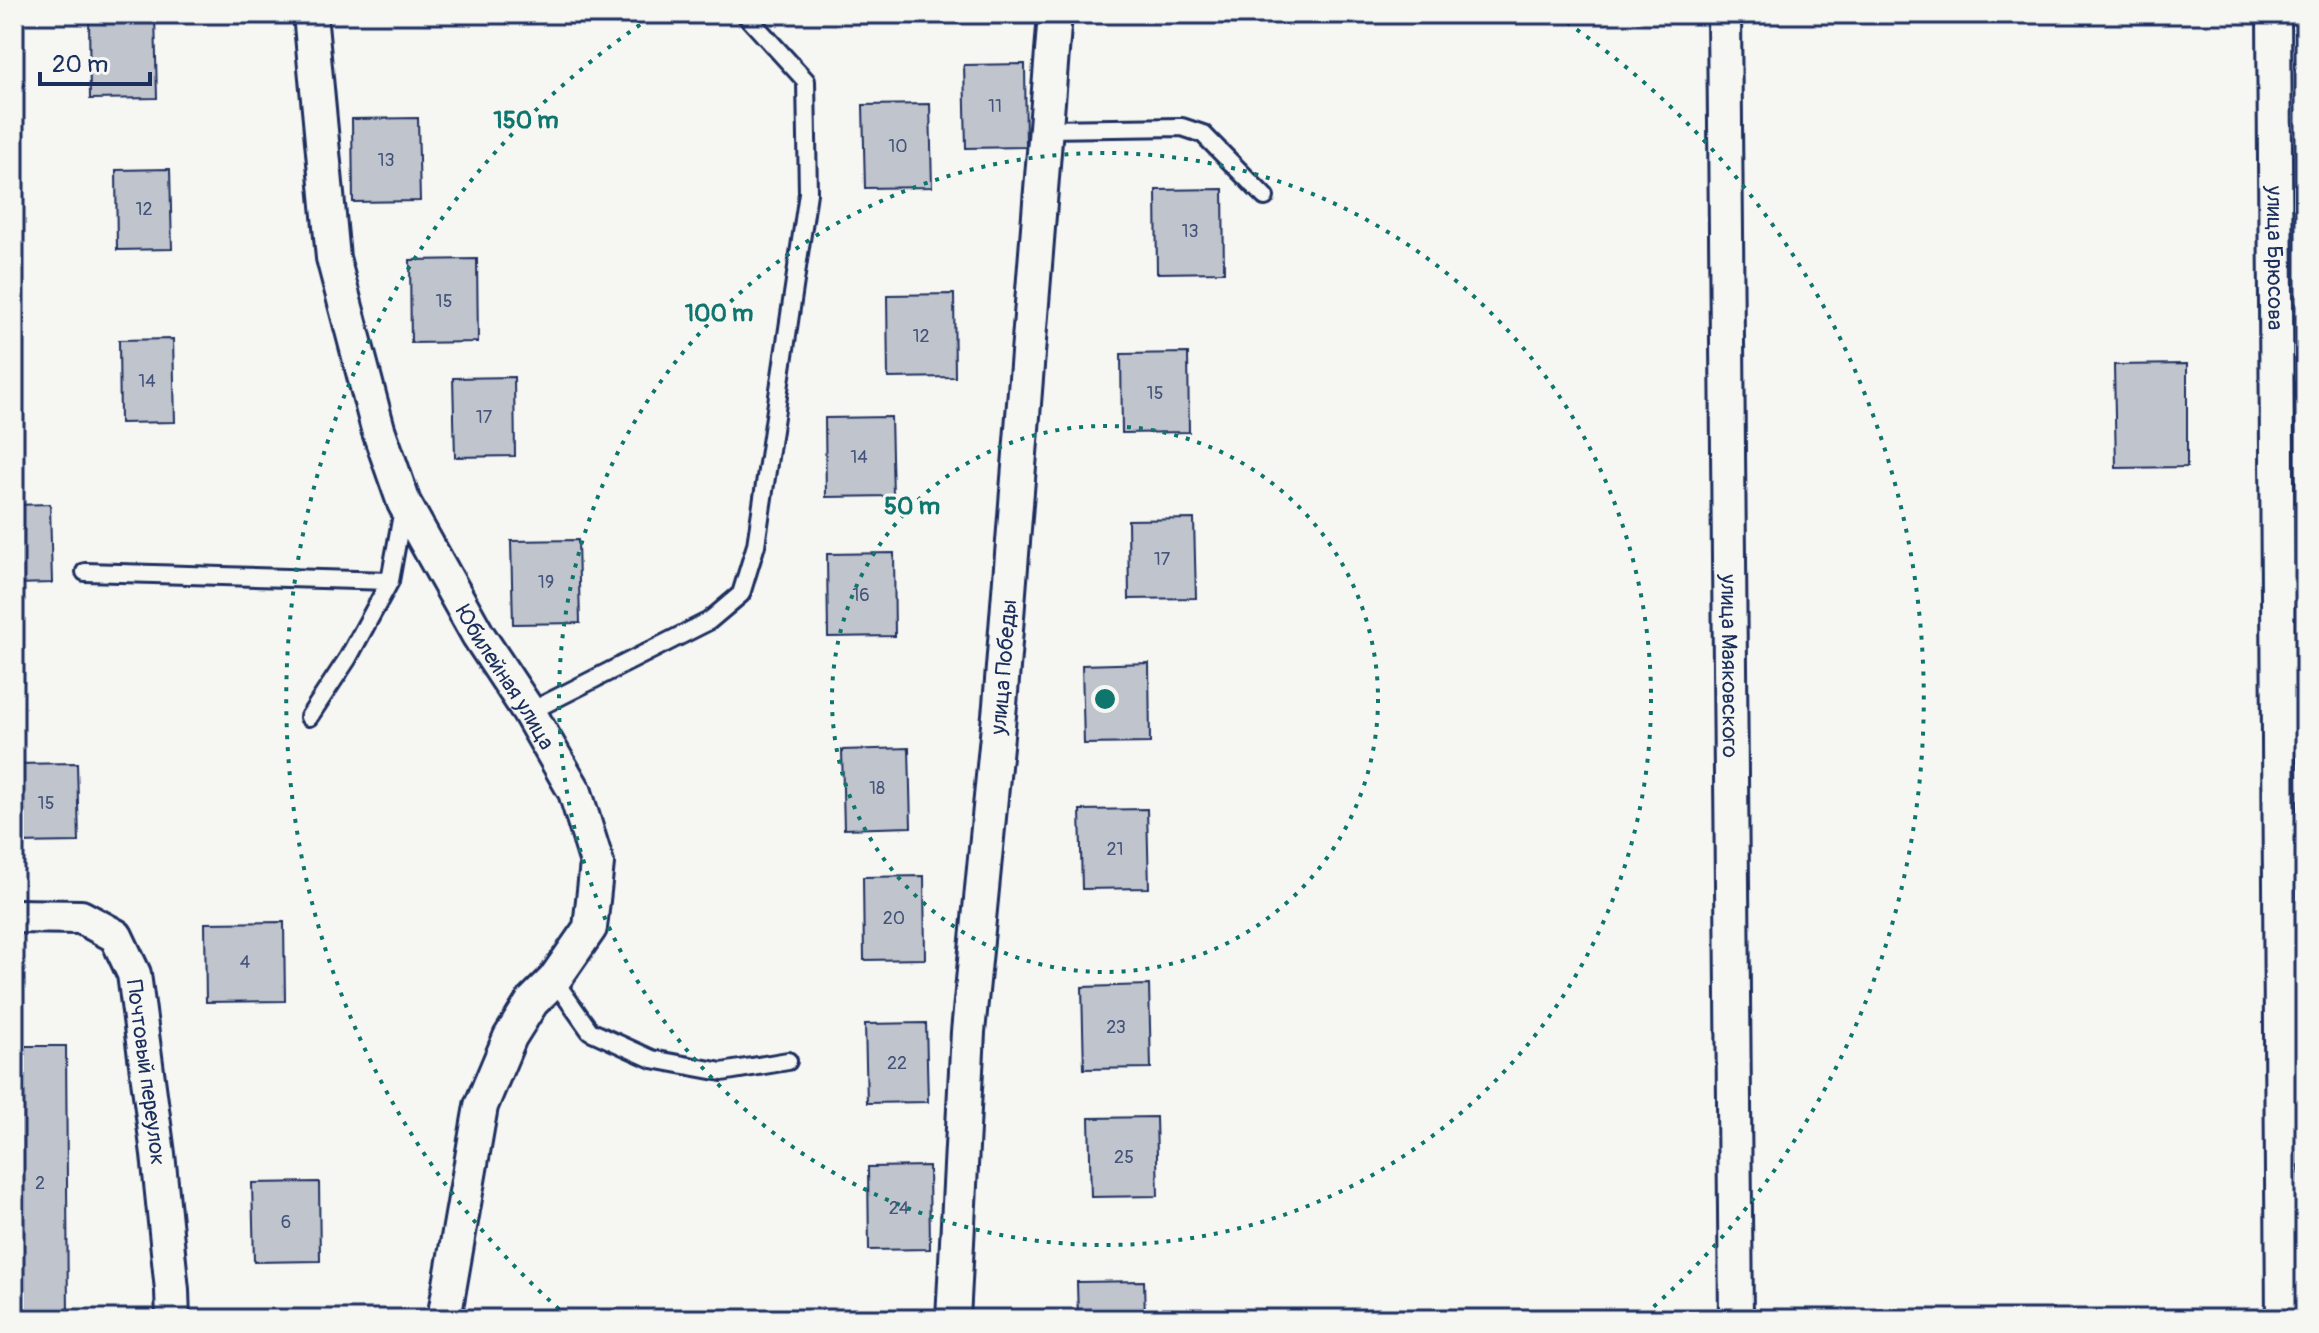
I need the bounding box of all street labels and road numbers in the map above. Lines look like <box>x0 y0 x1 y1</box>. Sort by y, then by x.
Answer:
street label: улица Брюсова <box>2260 185 2289 330</box>
street label: улица Маяковского <box>1714 573 1744 758</box>
street label: улица Победы <box>984 599 1023 737</box>
street label: Юбилейная улица <box>449 600 561 755</box>
street label: Почтовый переулок <box>120 978 172 1166</box>

